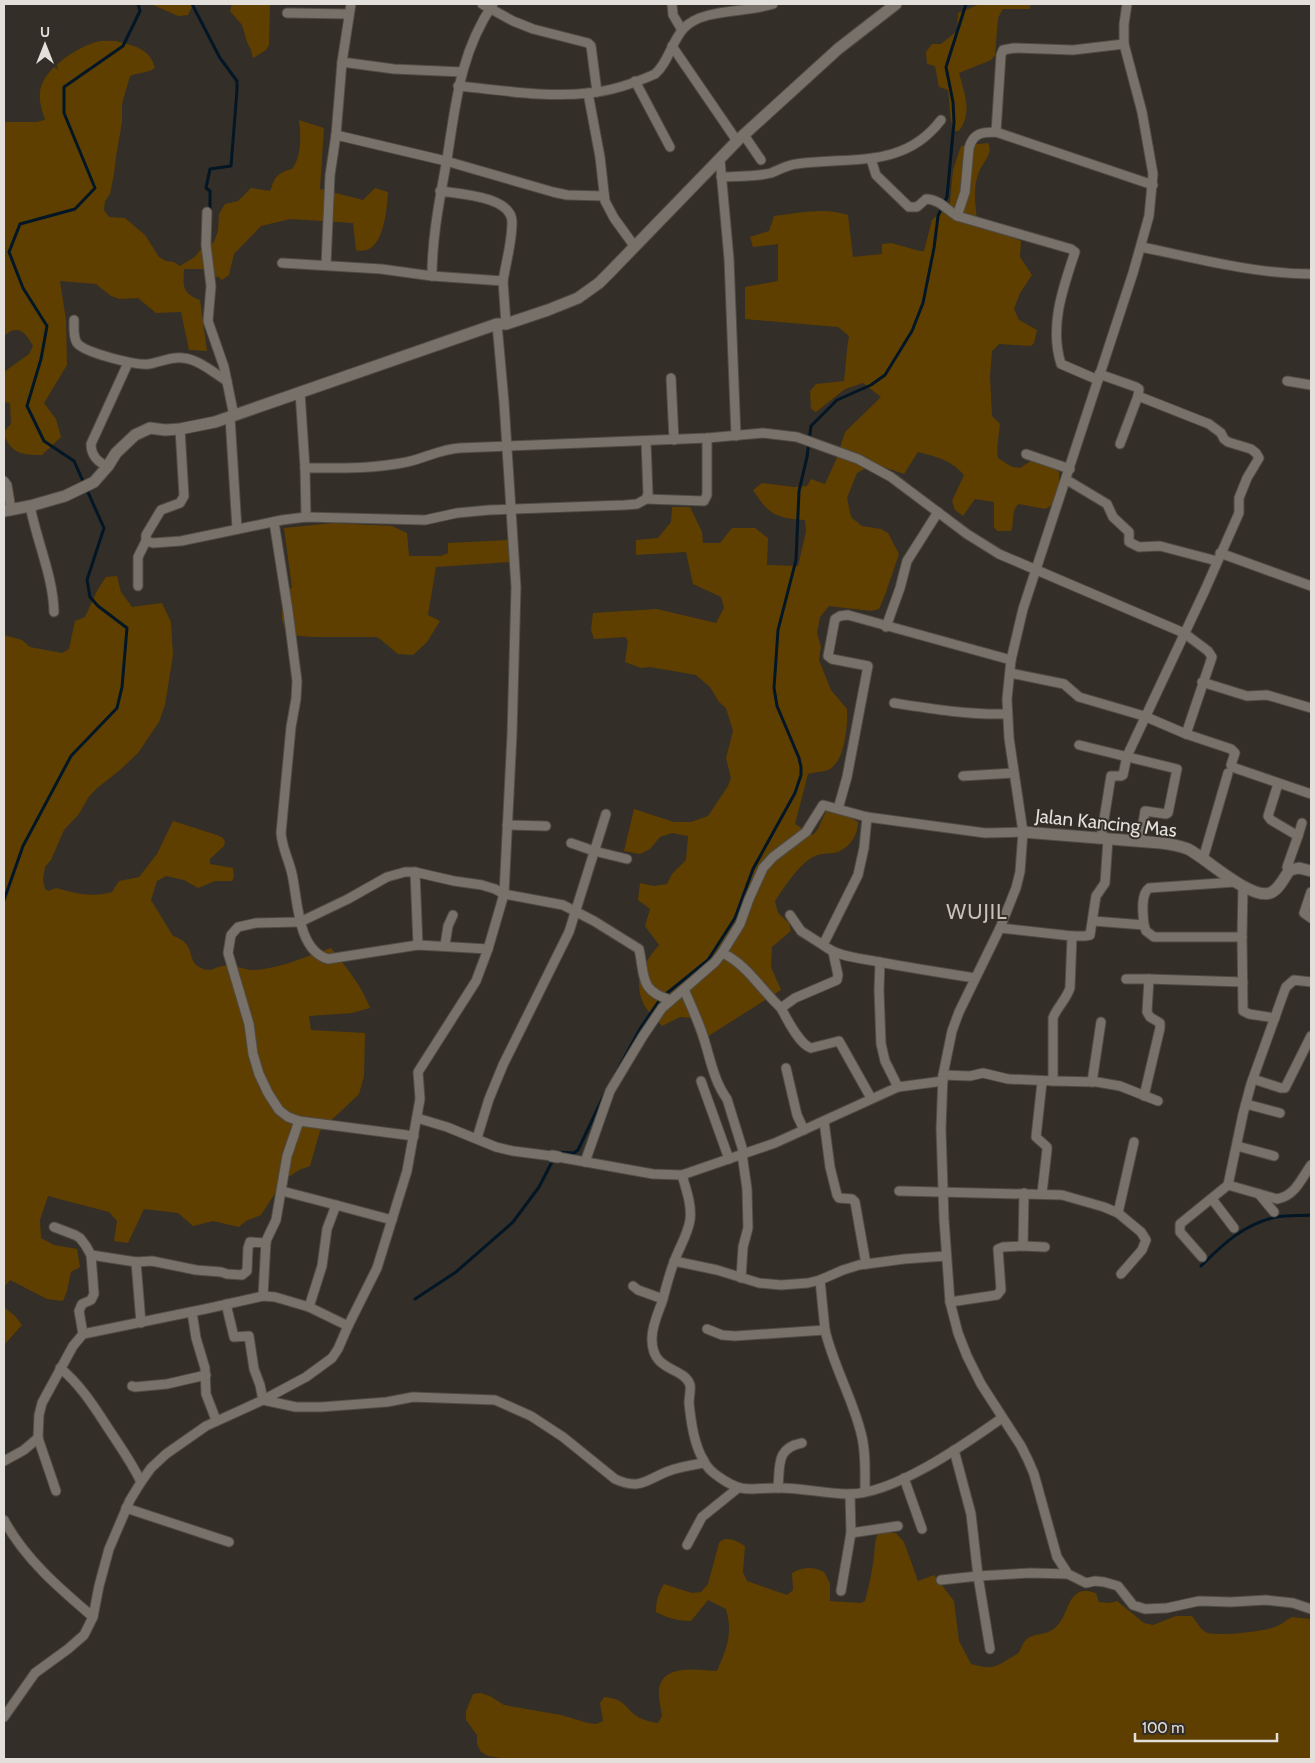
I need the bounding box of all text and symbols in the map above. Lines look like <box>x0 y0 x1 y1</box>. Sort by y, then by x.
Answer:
north arrow <box>20 20 70 70</box>
text: U <box>40 23 50 41</box>
street label: Jalan Kancing Mas <box>1033 804 1178 842</box>
district label: WUJIL <box>946 899 1008 924</box>
scale bar <box>1135 1710 1278 1742</box>
text: 100 m <box>1142 1719 1184 1737</box>

